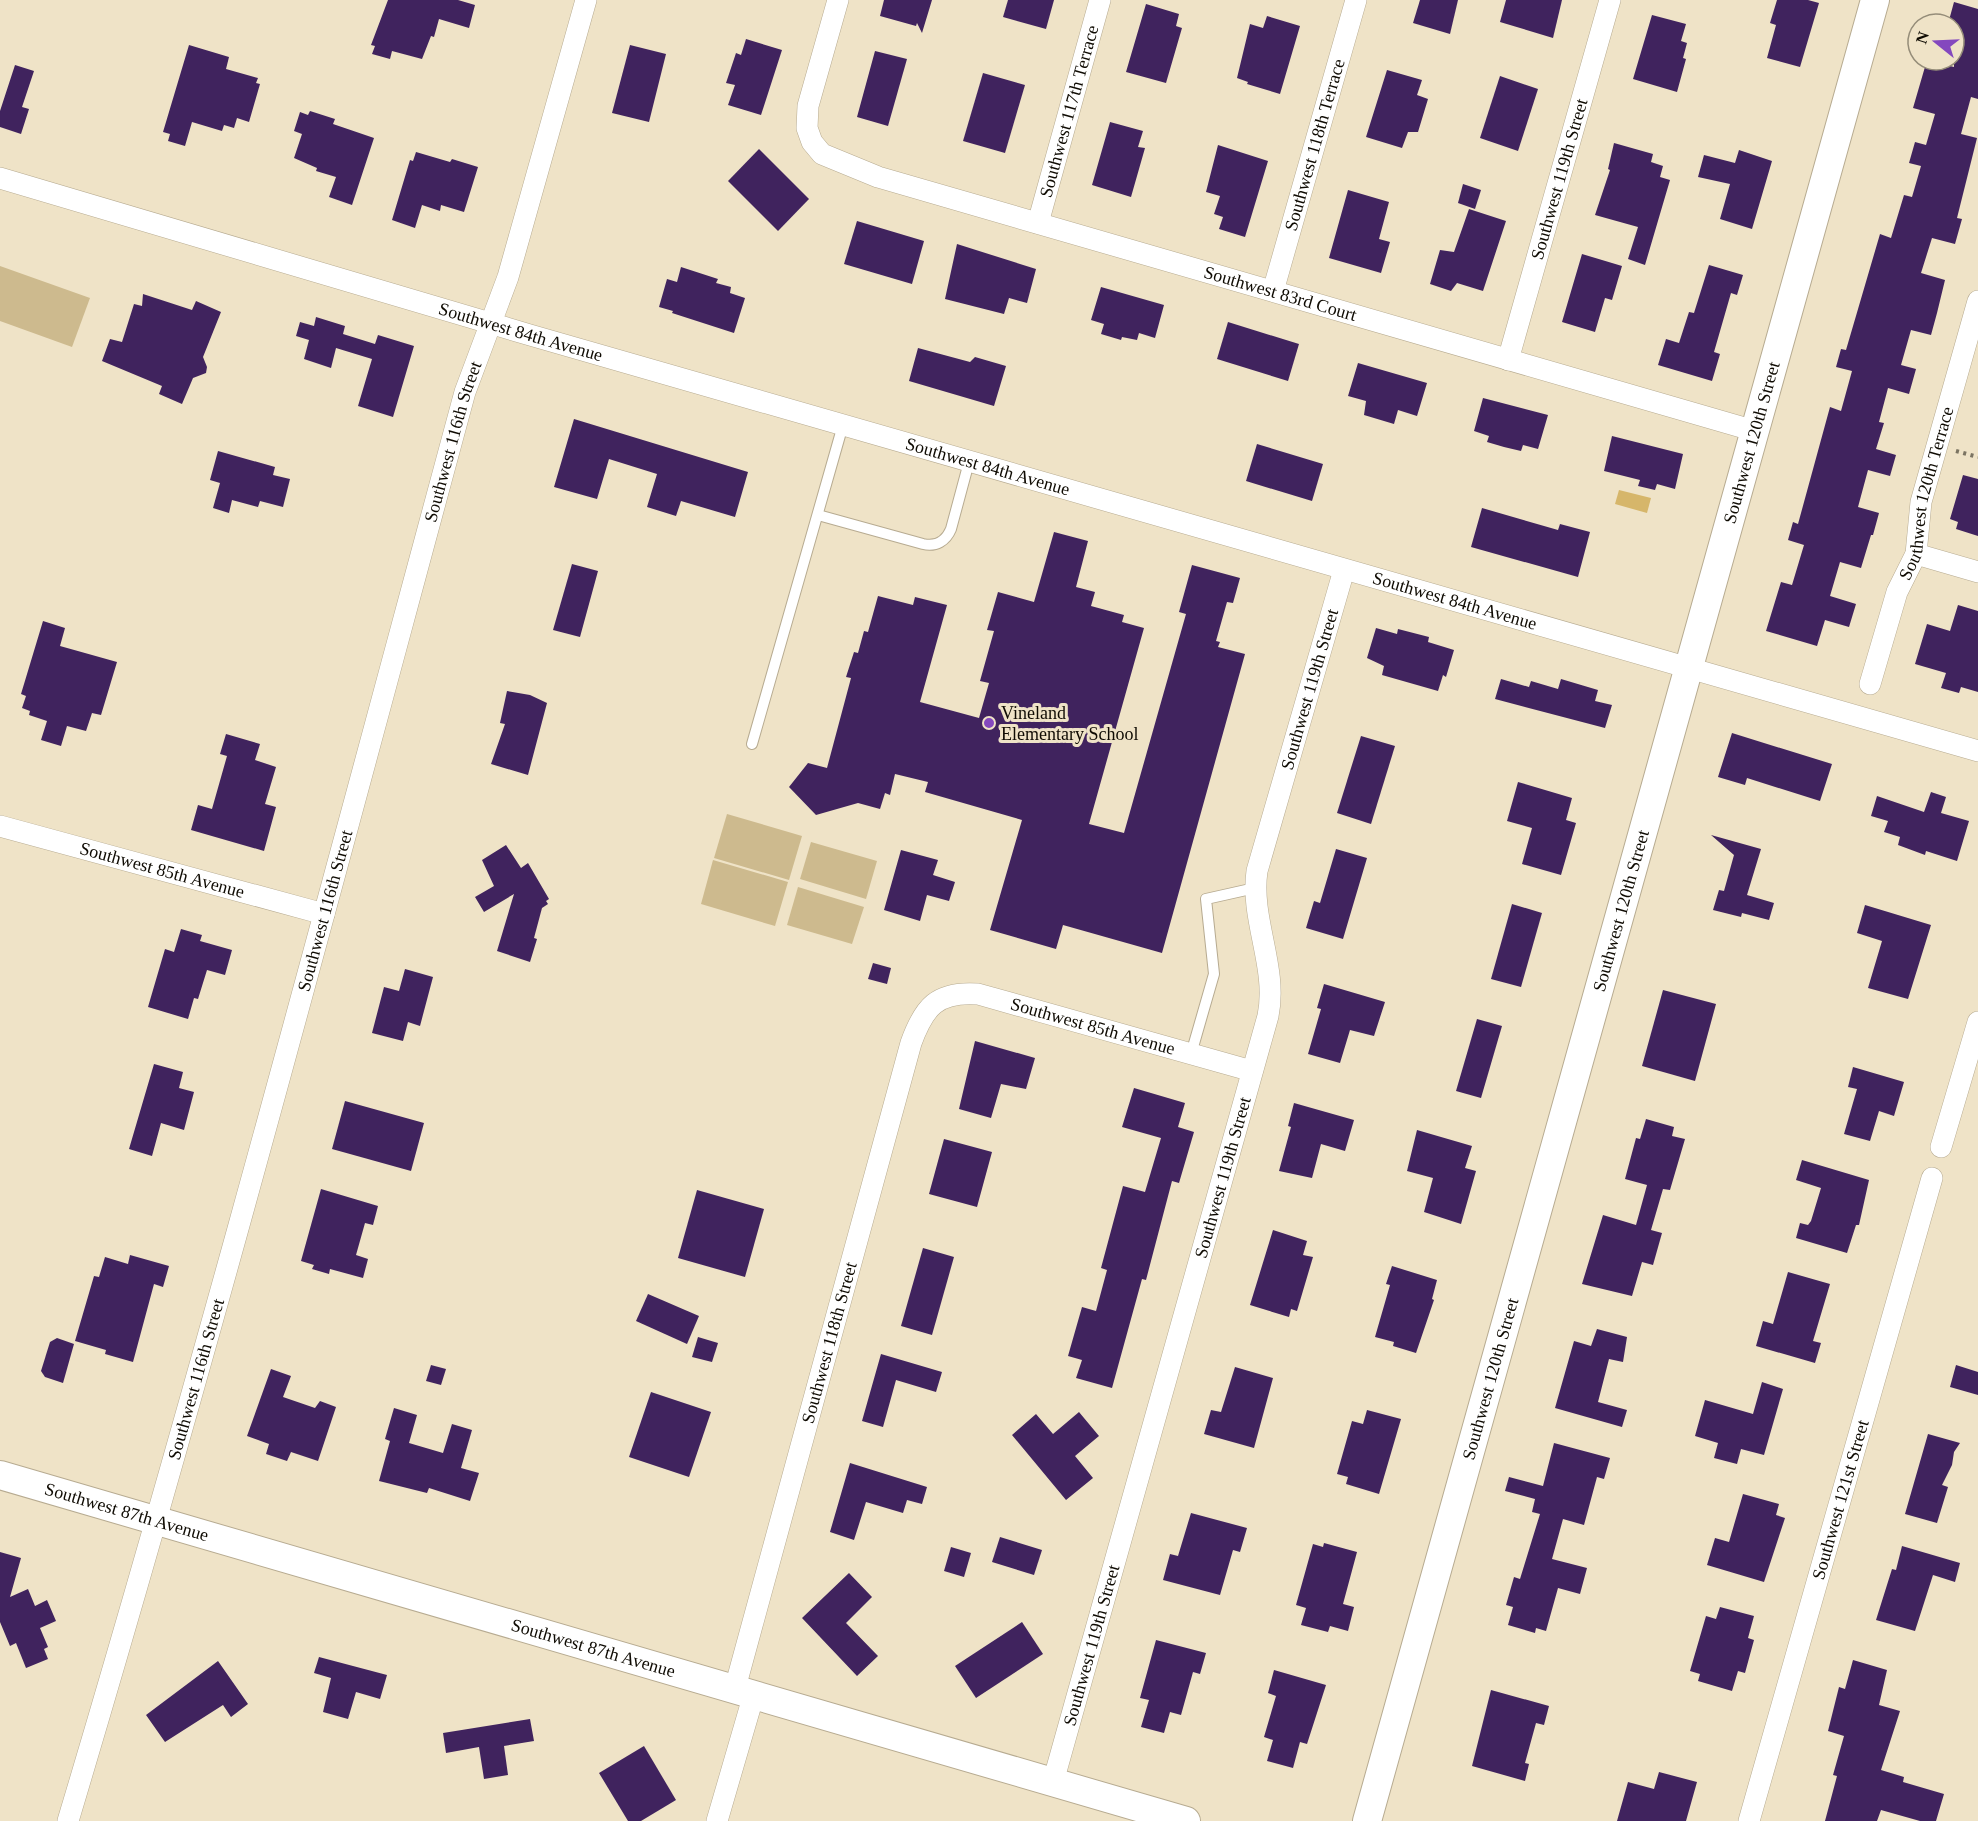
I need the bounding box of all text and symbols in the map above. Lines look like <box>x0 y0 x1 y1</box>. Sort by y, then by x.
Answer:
north arrow <box>1906 12 1966 72</box>
street label: Southwest 117th Terrace <box>1036 23 1103 200</box>
text: N <box>1912 29 1932 46</box>
street label: Southwest 118th Terrace <box>1281 57 1349 233</box>
street label: Southwest 119th Street <box>1527 96 1592 262</box>
street label: Southwest 83rd Court <box>1202 262 1359 325</box>
street label: Southwest 84th Avenue <box>436 299 605 365</box>
street label: Southwest 116th Street <box>420 358 486 524</box>
street label: Southwest 120th Street <box>1719 359 1784 526</box>
street label: Southwest 120th Terrace <box>1895 404 1958 583</box>
street label: Southwest 84th Avenue <box>903 433 1072 500</box>
street label: Southwest 84th Avenue <box>1370 568 1539 634</box>
street label: Southwest 119th Street <box>1277 607 1342 772</box>
place label: Vineland Elementary School <box>1001 703 1138 744</box>
marker: Vineland Elementary School <box>982 716 996 730</box>
street label: Southwest 116th Street <box>294 828 356 994</box>
street label: Southwest 120th Street <box>1589 828 1653 994</box>
street label: Southwest 85th Avenue <box>78 838 247 902</box>
street label: Southwest 85th Avenue <box>1008 994 1177 1059</box>
street label: Southwest 119th Street <box>1191 1095 1255 1260</box>
street label: Southwest 118th Street <box>798 1260 861 1426</box>
street label: Southwest 116th Street <box>164 1296 228 1462</box>
street label: Southwest 120th Street <box>1458 1296 1522 1462</box>
street label: Southwest 121st Street <box>1808 1418 1873 1582</box>
street label: Southwest 87th Avenue <box>42 1479 211 1545</box>
street label: Southwest 119th Street <box>1059 1562 1123 1728</box>
street label: Southwest 87th Avenue <box>509 1615 678 1681</box>

